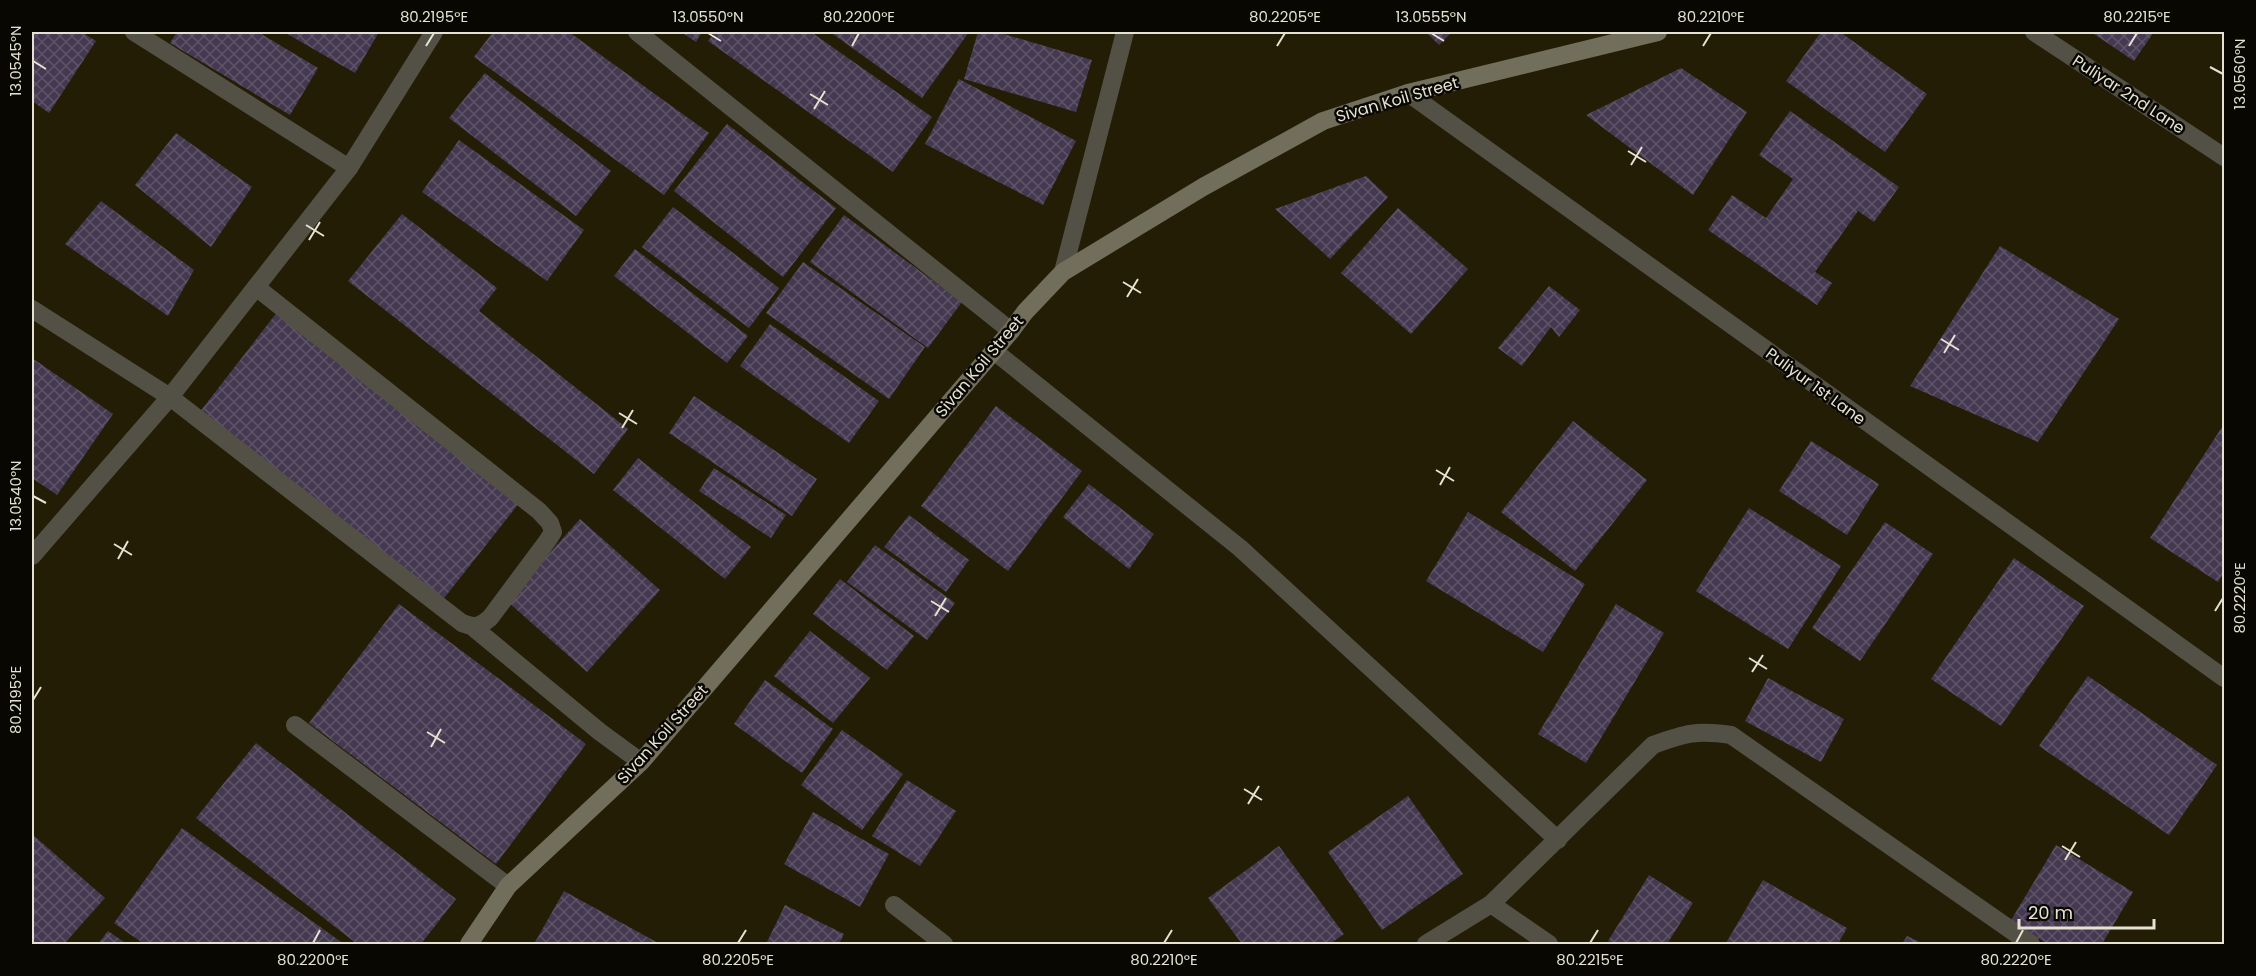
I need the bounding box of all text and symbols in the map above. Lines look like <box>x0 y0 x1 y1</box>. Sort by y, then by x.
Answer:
text: 80.2195°E <box>400 6 468 27</box>
text: 13.0550°N <box>672 6 744 27</box>
text: 80.2200°E <box>823 6 895 27</box>
text: 80.2205°E <box>1249 6 1321 27</box>
text: 13.0555°N <box>1395 6 1467 27</box>
text: 80.2210°E <box>1677 6 1745 27</box>
text: 80.2215°E <box>2103 6 2171 27</box>
text: 13.0545°N <box>5 25 26 97</box>
text: 13.0560°N <box>2229 38 2250 110</box>
street label: Puliyar 2nd Lane <box>2068 49 2190 139</box>
street label: Sivan Koil Street <box>1333 71 1461 128</box>
street label: Sivan Koil Street <box>930 310 1029 422</box>
street label: Puliyur 1st Lane <box>1761 342 1870 431</box>
text: 13.0540°N <box>5 460 26 532</box>
text: 80.2220°E <box>2229 562 2250 634</box>
text: 80.2195°E <box>5 666 26 734</box>
street label: Sivan Koil Street <box>612 680 713 789</box>
scale bar <box>2019 892 2154 930</box>
text: 20 m <box>2028 900 2073 925</box>
text: 80.2200°E <box>277 949 349 970</box>
text: 80.2205°E <box>702 949 774 970</box>
text: 80.2210°E <box>1130 949 1198 970</box>
text: 80.2215°E <box>1556 949 1624 970</box>
text: 80.2220°E <box>1980 949 2052 970</box>

